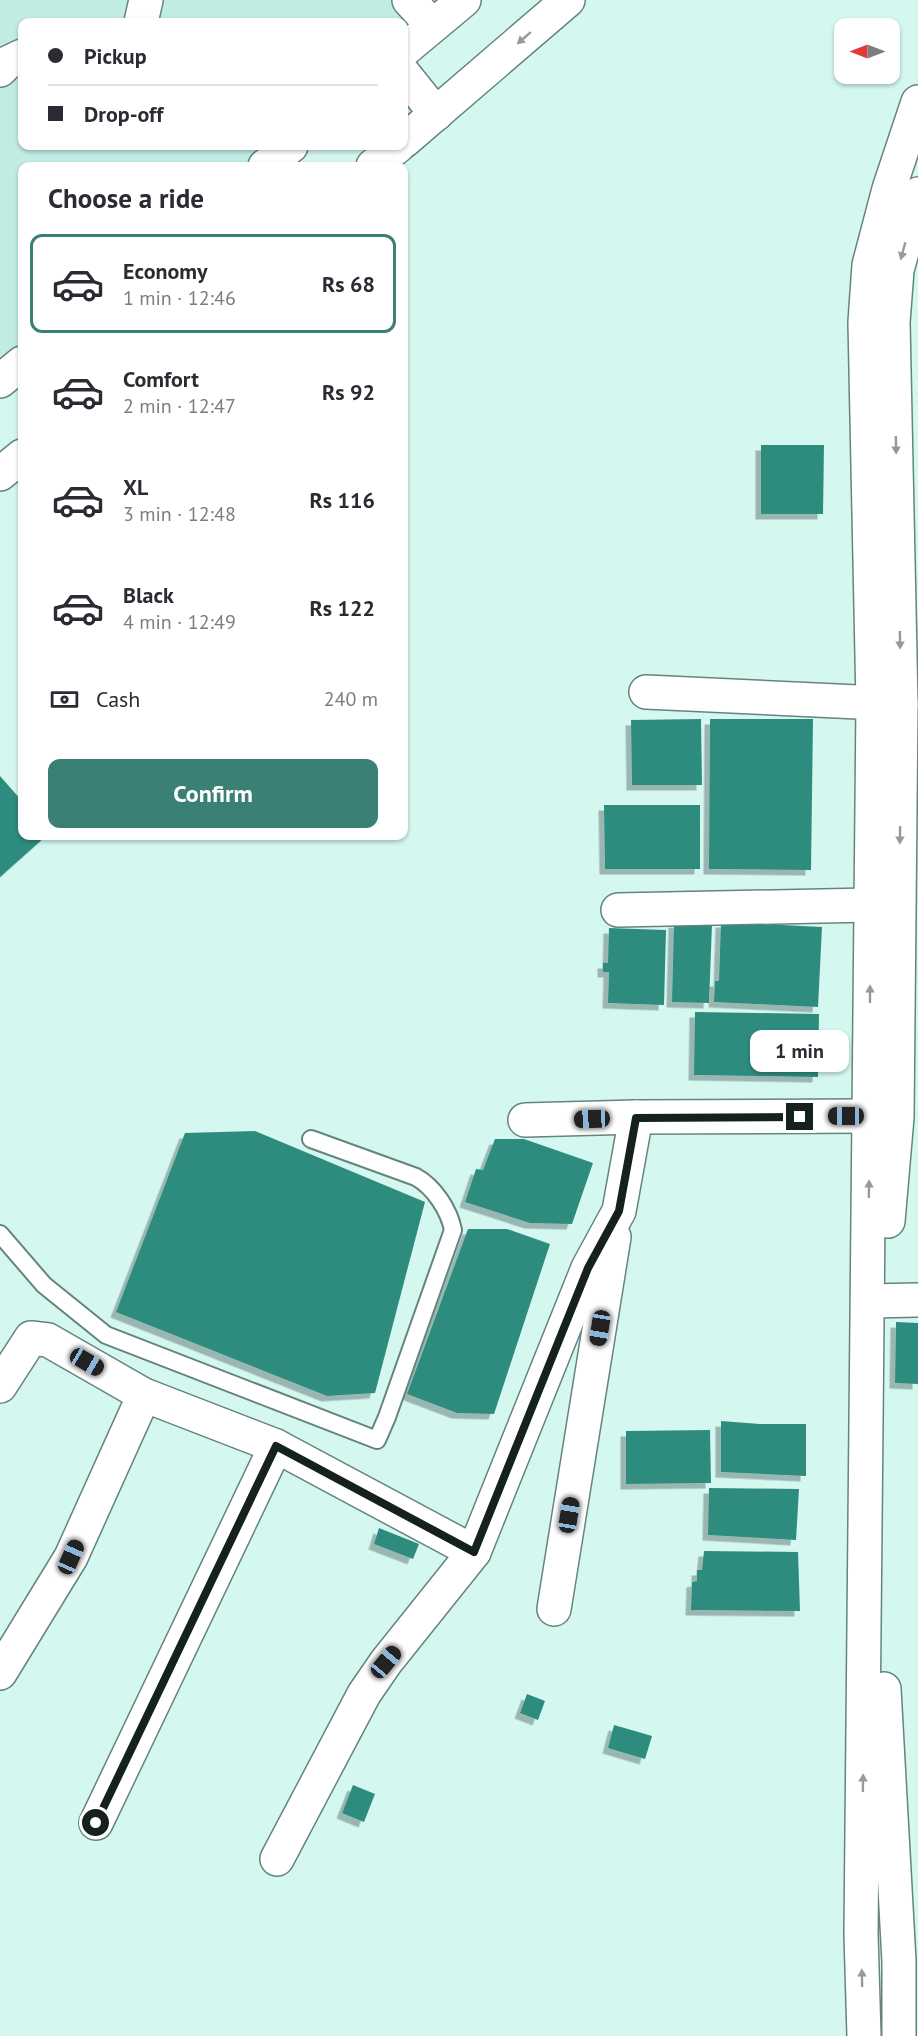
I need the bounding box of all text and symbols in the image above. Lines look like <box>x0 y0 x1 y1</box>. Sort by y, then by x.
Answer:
north arrow <box>834 18 900 84</box>
map controls <box>834 18 900 84</box>
one-way arrow <box>516 31 531 45</box>
text: Pickup <box>84 42 147 70</box>
text: Drop-off <box>84 100 163 128</box>
text: Choose a ride <box>48 181 204 215</box>
one-way arrow <box>897 241 907 260</box>
icon: car <box>51 257 105 311</box>
text: Economy <box>123 257 207 285</box>
text: Rs 68 <box>322 270 375 298</box>
text: 1 min · 12:46 <box>123 285 236 311</box>
icon: car <box>51 365 105 419</box>
text: Comfort <box>123 365 199 393</box>
text: Rs 92 <box>322 378 375 406</box>
text: 2 min · 12:47 <box>123 393 236 419</box>
one-way arrow <box>891 435 901 454</box>
icon: car <box>51 473 105 527</box>
text: XL <box>123 473 148 501</box>
text: Rs 116 <box>309 486 375 514</box>
text: 3 min · 12:48 <box>123 501 236 527</box>
icon: car <box>51 581 105 635</box>
text: Black <box>123 581 174 609</box>
text: Rs 122 <box>309 594 375 622</box>
text: 4 min · 12:49 <box>123 609 236 635</box>
one-way arrow <box>895 630 905 649</box>
icon: cash <box>48 683 81 716</box>
text: Cash <box>96 685 140 713</box>
text: 240 m <box>324 686 378 712</box>
button: Confirm <box>48 759 378 828</box>
one-way arrow <box>895 825 905 844</box>
one-way arrow <box>865 984 875 1003</box>
callout: 1 min <box>750 1030 850 1072</box>
text: 1 min <box>775 1038 824 1064</box>
route end <box>786 1103 813 1130</box>
car <box>828 1107 864 1125</box>
car <box>574 1109 610 1129</box>
one-way arrow <box>864 1179 874 1198</box>
car <box>588 1309 612 1347</box>
car <box>67 1345 107 1379</box>
car <box>557 1496 581 1534</box>
car <box>55 1537 87 1577</box>
car <box>368 1642 404 1682</box>
one-way arrow <box>858 1773 868 1792</box>
route start <box>82 1809 109 1836</box>
one-way arrow <box>858 1968 867 1987</box>

